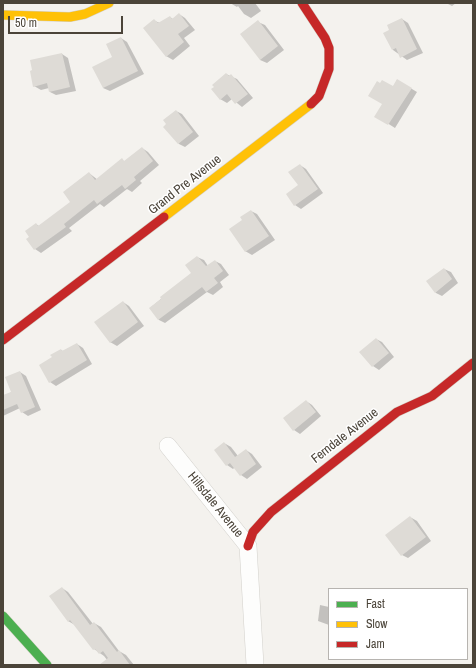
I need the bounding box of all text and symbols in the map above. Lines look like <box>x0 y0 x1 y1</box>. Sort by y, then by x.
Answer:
scale bar <box>10 8 125 34</box>
text: 50 m <box>15 15 37 31</box>
street label: Grand Pre Avenue <box>145 152 225 218</box>
street label: Ferndale Avenue <box>308 405 382 467</box>
street label: Hillsdale Avenue <box>184 469 246 541</box>
legend <box>328 588 468 660</box>
text: Fast <box>366 596 385 612</box>
text: Slow <box>366 616 387 632</box>
text: Jam <box>366 636 385 652</box>

